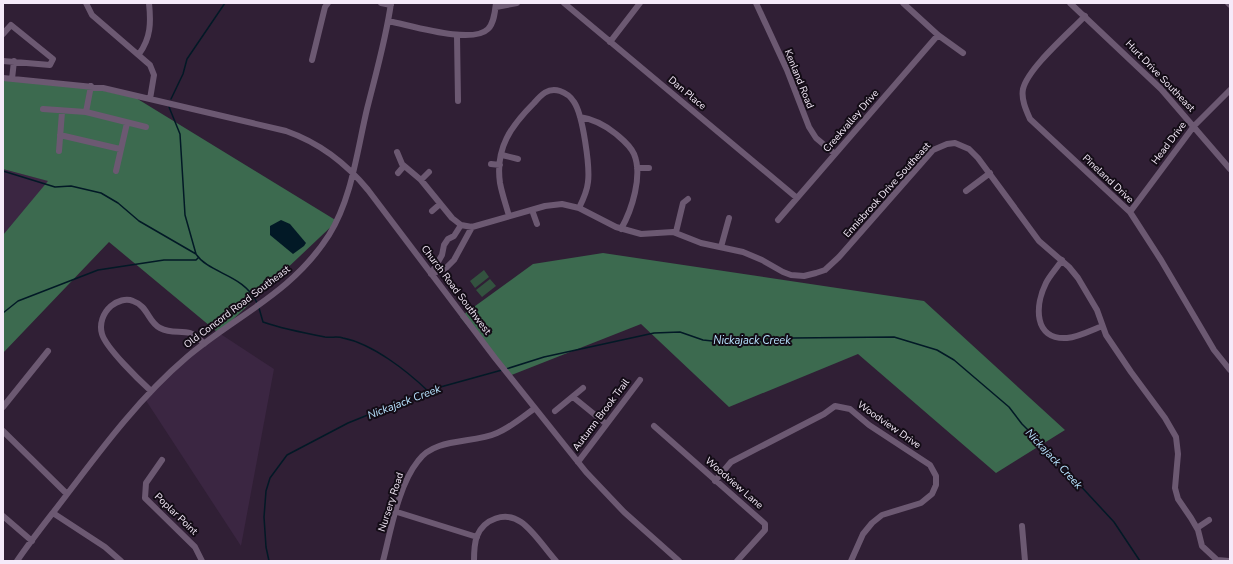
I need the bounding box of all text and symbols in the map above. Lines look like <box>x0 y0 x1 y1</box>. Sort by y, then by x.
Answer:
street label: Hurt Drive Southeast <box>1122 37 1198 115</box>
street label: Kenland Road <box>781 47 817 111</box>
street label: Dan Place <box>665 73 709 113</box>
street label: Creekvalley Drive <box>820 87 882 155</box>
street label: Head Drive <box>1148 119 1190 167</box>
street label: Ennisbrook Drive Southeast <box>840 139 934 241</box>
street label: Pineland Drive <box>1079 151 1137 207</box>
street label: Church Road Southwest <box>418 242 495 338</box>
street label: Old Concord Road Southeast <box>181 262 293 352</box>
water label: Nickajack Creek <box>713 333 791 348</box>
street label: Autumn Brook Trail <box>569 376 633 454</box>
water label: Nickajack Creek <box>365 381 443 423</box>
street label: Woodview Drive <box>854 398 924 452</box>
water label: Nickajack Creek <box>1022 426 1086 493</box>
street label: Woodview Lane <box>702 454 766 512</box>
street label: Nursery Road <box>375 470 407 533</box>
street label: Poplar Point <box>151 490 201 539</box>

